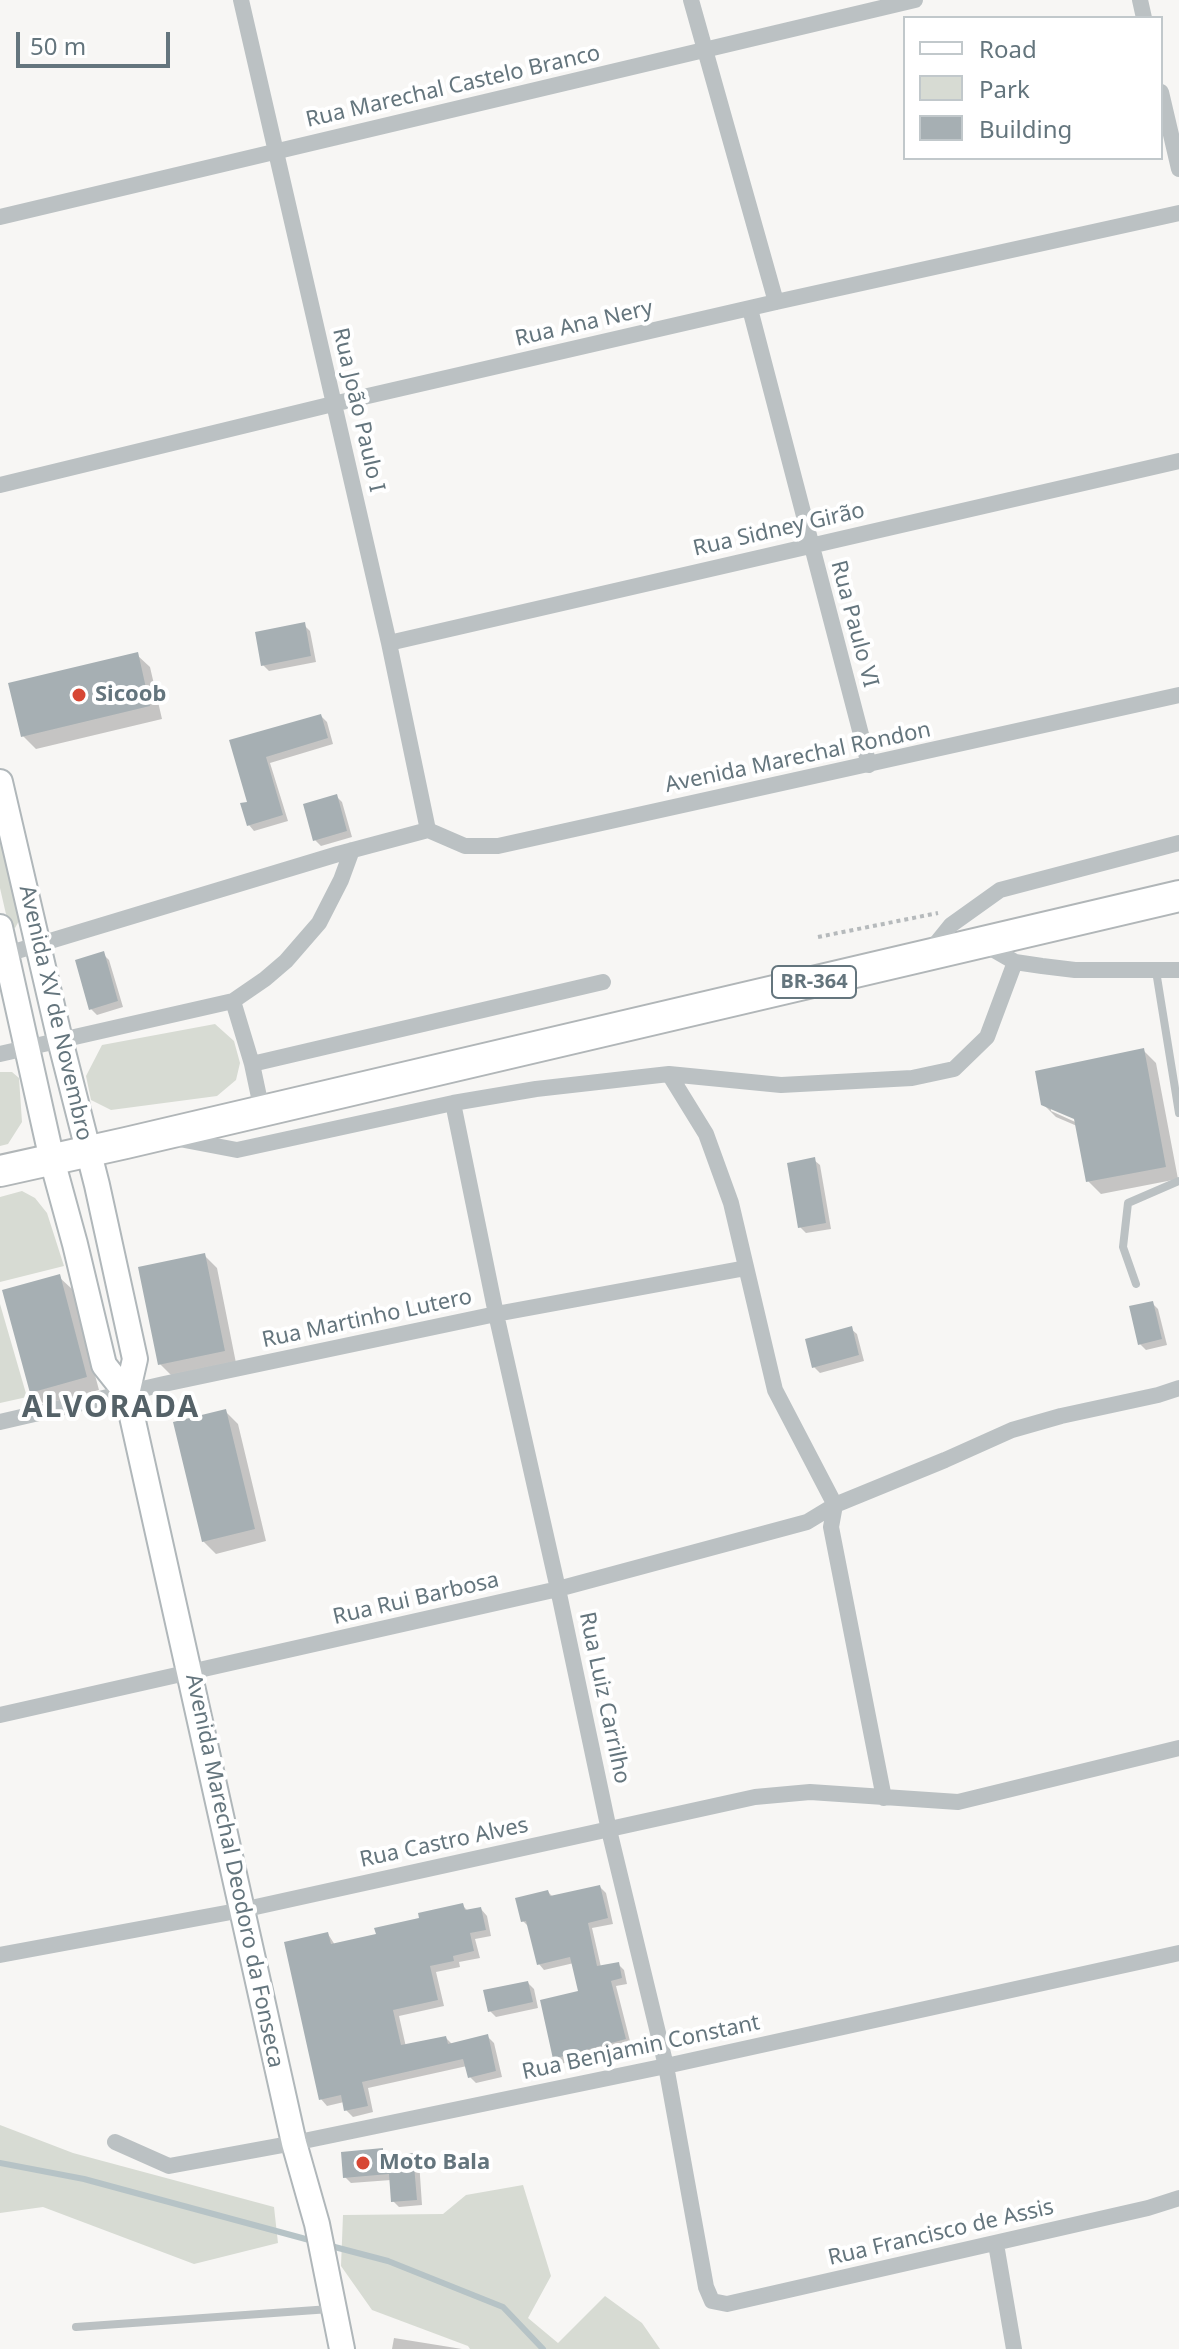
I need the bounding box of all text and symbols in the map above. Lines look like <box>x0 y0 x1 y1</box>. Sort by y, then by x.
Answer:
scale bar <box>20 16 174 66</box>
legend <box>903 16 1163 160</box>
text: 50 m <box>30 29 86 62</box>
text: Road <box>979 32 1037 65</box>
street label: Rua Marechal Castelo Branco <box>303 40 603 134</box>
text: Park <box>979 72 1030 105</box>
text: Building <box>979 112 1072 145</box>
street label: Rua Ana Nery <box>513 295 655 353</box>
street label: Rua João Paulo I <box>326 325 390 495</box>
street label: Rua Sidney Girão <box>691 497 867 563</box>
street label: Rua Paulo VI <box>824 558 884 690</box>
place label: Sicoob <box>95 682 166 708</box>
marker: Sicoob <box>70 686 88 704</box>
street label: Avenida Marechal Rondon <box>663 717 933 799</box>
street label: Avenida XV de Novembro <box>13 883 97 1143</box>
road number: BR-364 <box>772 966 856 998</box>
street label: Rua Martinho Lutero <box>260 1284 474 1354</box>
district label: ALVORADA <box>22 1390 200 1426</box>
street label: Rua Rui Barbosa <box>330 1567 502 1631</box>
street label: Rua Luiz Carrilho <box>573 1610 635 1786</box>
street label: Avenida Marechal Deodoro da Fonseca <box>179 1672 289 2070</box>
street label: Rua Castro Alves <box>357 1812 531 1874</box>
street label: Rua Benjamin Constant <box>520 2010 762 2086</box>
place label: Moto Bala <box>379 2150 490 2176</box>
marker: Moto Bala <box>354 2154 372 2172</box>
street label: Rua Francisco de Assis <box>826 2194 1056 2272</box>

